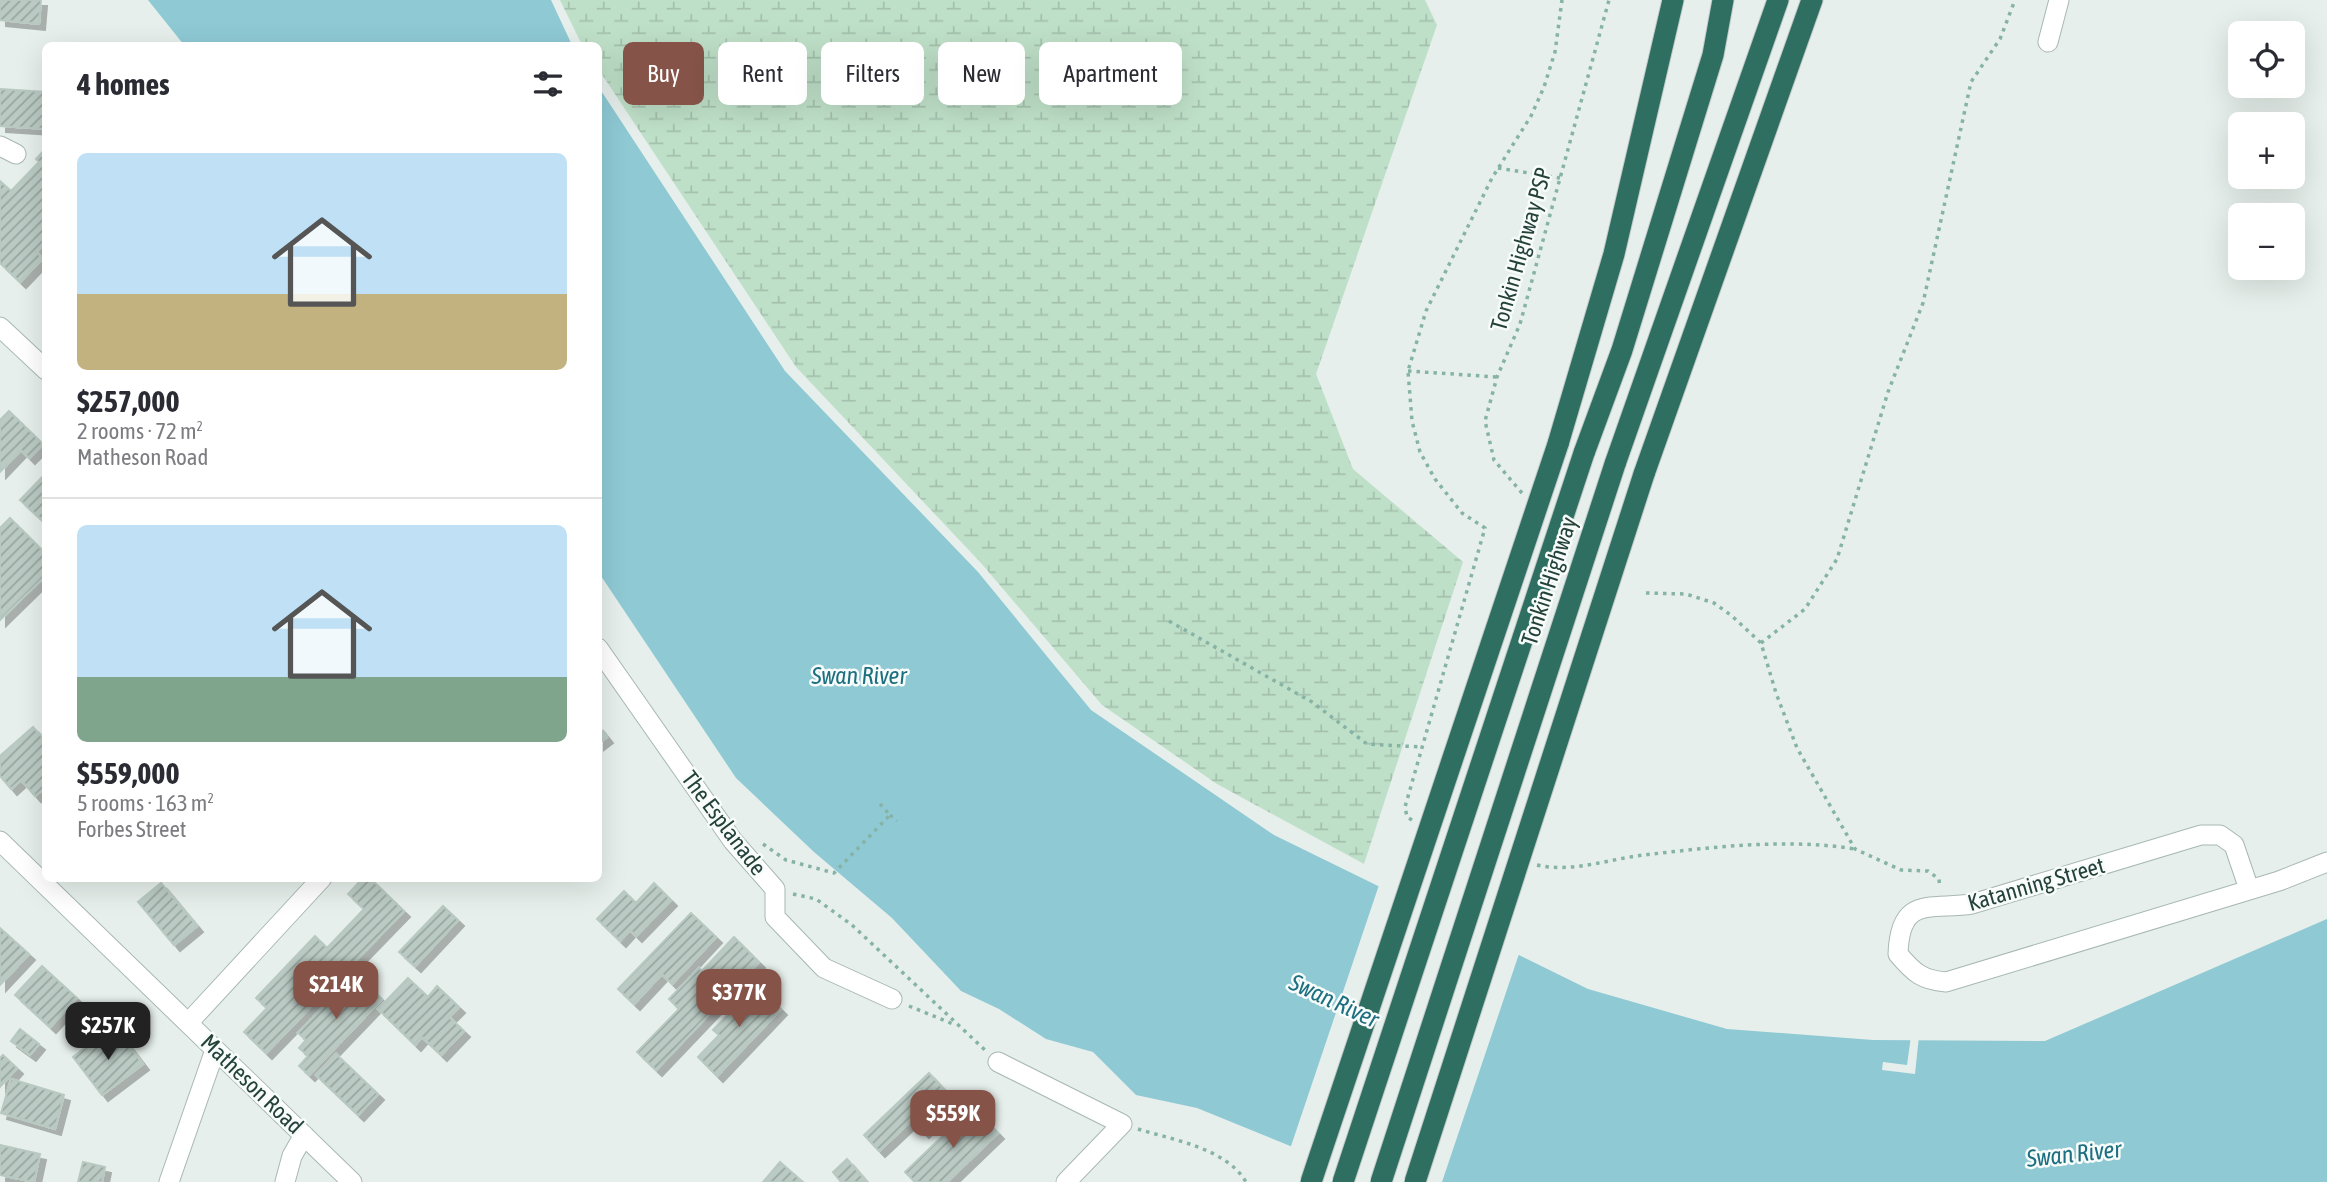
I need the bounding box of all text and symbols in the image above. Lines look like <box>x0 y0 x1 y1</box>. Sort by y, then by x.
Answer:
map controls <box>2228 21 2305 280</box>
button: locate <box>2228 21 2305 98</box>
chip: Buy <box>623 42 704 105</box>
chip: Rent <box>718 42 807 105</box>
chip: Filters <box>821 42 924 105</box>
chip: New <box>938 42 1025 105</box>
chip: Apartment <box>1039 42 1182 105</box>
icon: filters <box>529 65 567 103</box>
text: 4 homes <box>77 67 170 101</box>
button: + <box>2228 112 2305 189</box>
street label: Tonkin Highway PSP <box>1485 164 1557 334</box>
icon: home <box>259 199 385 325</box>
button: − <box>2228 203 2305 280</box>
text: $257,000 <box>77 384 180 418</box>
text: 2 rooms · 72 m² <box>77 418 203 444</box>
text: Matheson Road <box>77 444 208 470</box>
street label: Tonkin Highway <box>1516 514 1582 648</box>
icon: home <box>259 571 385 697</box>
water label: Swan River <box>810 662 907 689</box>
text: $559,000 <box>77 756 180 790</box>
street label: The Esplanade <box>677 766 771 880</box>
text: 5 rooms · 163 m² <box>77 790 214 816</box>
text: Forbes Street <box>77 816 186 842</box>
street label: Katanning Street <box>1965 852 2107 916</box>
pin: $214K <box>287 962 385 1021</box>
water label: Swan River <box>1284 968 1384 1033</box>
pin: $377K <box>690 970 788 1029</box>
text: $214K <box>309 971 363 997</box>
text: $377K <box>712 979 766 1005</box>
pin: $257K <box>59 1002 157 1062</box>
text: $257K <box>81 1012 135 1038</box>
street label: Matheson Road <box>196 1029 308 1139</box>
pin: $559K <box>904 1090 1002 1150</box>
text: $559K <box>926 1100 980 1126</box>
water label: Swan River <box>2024 1135 2124 1172</box>

